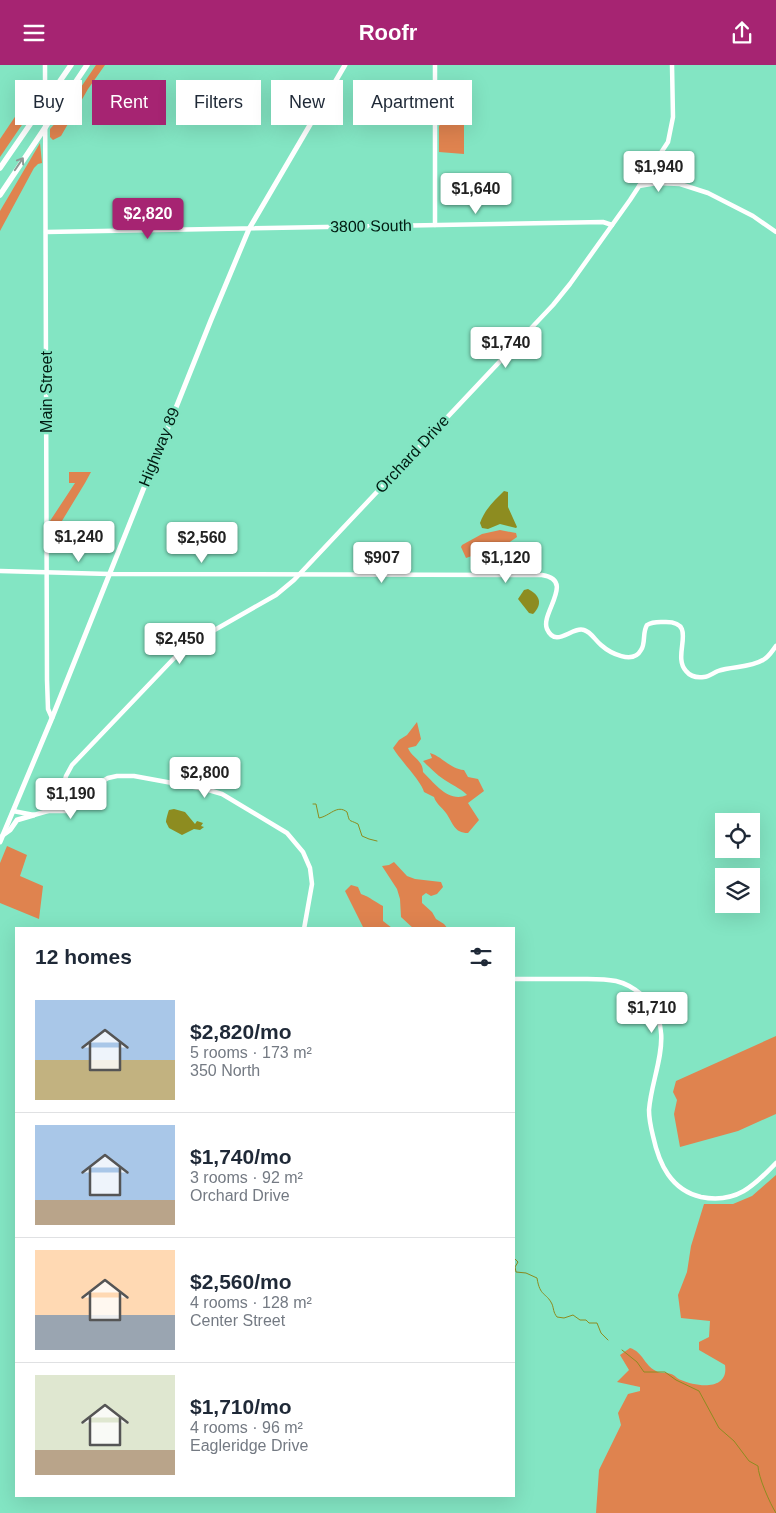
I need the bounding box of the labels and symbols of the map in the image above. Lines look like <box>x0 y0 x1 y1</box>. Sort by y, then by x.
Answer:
pin: $1,940 <box>618 151 700 193</box>
one-way arrow <box>14 158 24 172</box>
pin: $1,640 <box>435 173 517 215</box>
pin: $2,820 <box>107 197 189 240</box>
street label: 3800 South <box>330 217 412 235</box>
pin: $1,740 <box>465 327 547 369</box>
street label: Main Street <box>38 351 55 433</box>
street label: Highway 89 <box>135 405 183 489</box>
street label: Orchard Drive <box>372 412 452 496</box>
pin: $1,240 <box>38 521 120 563</box>
pin: $2,560 <box>161 521 243 564</box>
pin: $907 <box>352 541 412 584</box>
pin: $1,120 <box>465 541 547 584</box>
pin: $2,450 <box>139 623 221 665</box>
pin: $2,800 <box>164 757 246 799</box>
pin: $1,190 <box>30 777 112 820</box>
pin: $1,710 <box>611 991 693 1034</box>

